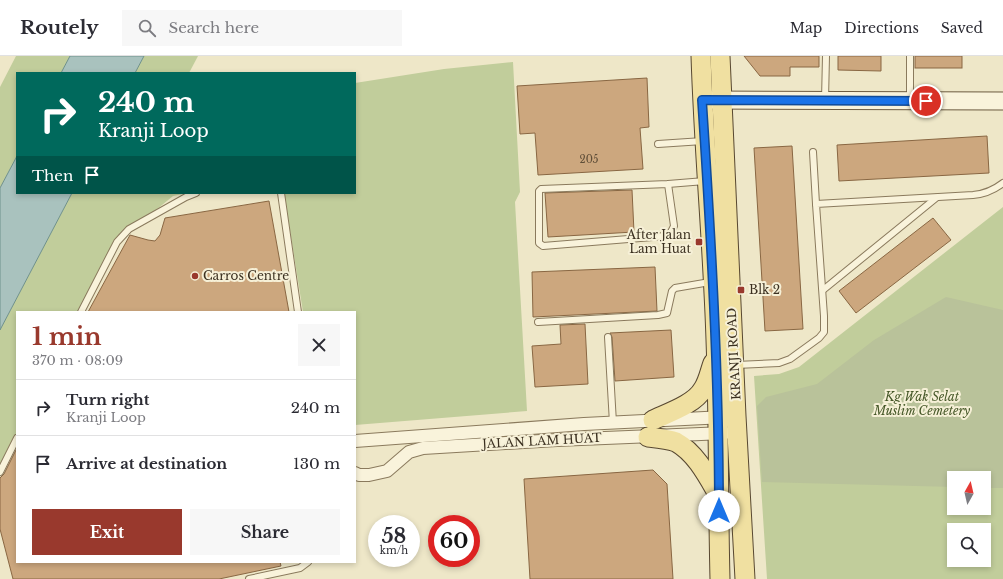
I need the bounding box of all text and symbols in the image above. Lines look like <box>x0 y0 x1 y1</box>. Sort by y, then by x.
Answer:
search box <box>122 10 402 46</box>
text: Routely <box>20 16 98 39</box>
icon: search <box>136 17 158 39</box>
text: Search here <box>168 18 259 37</box>
text: Map <box>790 19 822 37</box>
text: Directions <box>844 19 919 37</box>
text: Saved <box>941 19 983 37</box>
pin <box>909 84 943 118</box>
text: 240 m <box>98 85 194 120</box>
icon: right <box>32 88 84 140</box>
icon: arrive <box>915 90 937 112</box>
text: Kranji Loop <box>98 120 209 142</box>
house number: 205 <box>580 153 599 166</box>
icon: arrive <box>81 164 103 186</box>
text: Then <box>32 166 73 185</box>
place label: After Jalan Lam Huat <box>626 227 691 256</box>
marker: After Jalan Lam Huat <box>694 237 704 247</box>
place label: Carros Centre <box>203 268 289 283</box>
marker: Carros Centre <box>190 271 200 281</box>
place label: Blk 2 <box>749 282 780 297</box>
marker: Blk 2 <box>736 285 746 295</box>
street label: KRANJI ROAD <box>724 308 743 400</box>
text: 1 min <box>32 322 102 351</box>
button: close <box>298 324 340 366</box>
text: 370 m · 08:09 <box>32 352 123 369</box>
park label: Kg Wak Selat Muslim Cemetery <box>873 389 971 418</box>
text: Turn right <box>66 390 149 409</box>
icon: right <box>32 397 54 419</box>
text: 240 m <box>291 398 340 417</box>
text: Kranji Loop <box>66 409 146 426</box>
street label: JALAN LAM HUAT <box>480 430 602 451</box>
icon: arrive <box>32 453 54 475</box>
text: Arrive at destination <box>66 454 227 473</box>
text: 130 m <box>293 454 340 473</box>
north arrow <box>947 471 991 515</box>
map controls <box>947 471 991 567</box>
position arrow <box>698 490 740 532</box>
button: Exit <box>32 509 182 555</box>
button: Share <box>190 509 340 555</box>
speed limit sign: 60 <box>428 515 480 567</box>
button: search <box>947 523 991 567</box>
text: 58 <box>382 524 406 548</box>
text: km/h <box>380 544 408 557</box>

